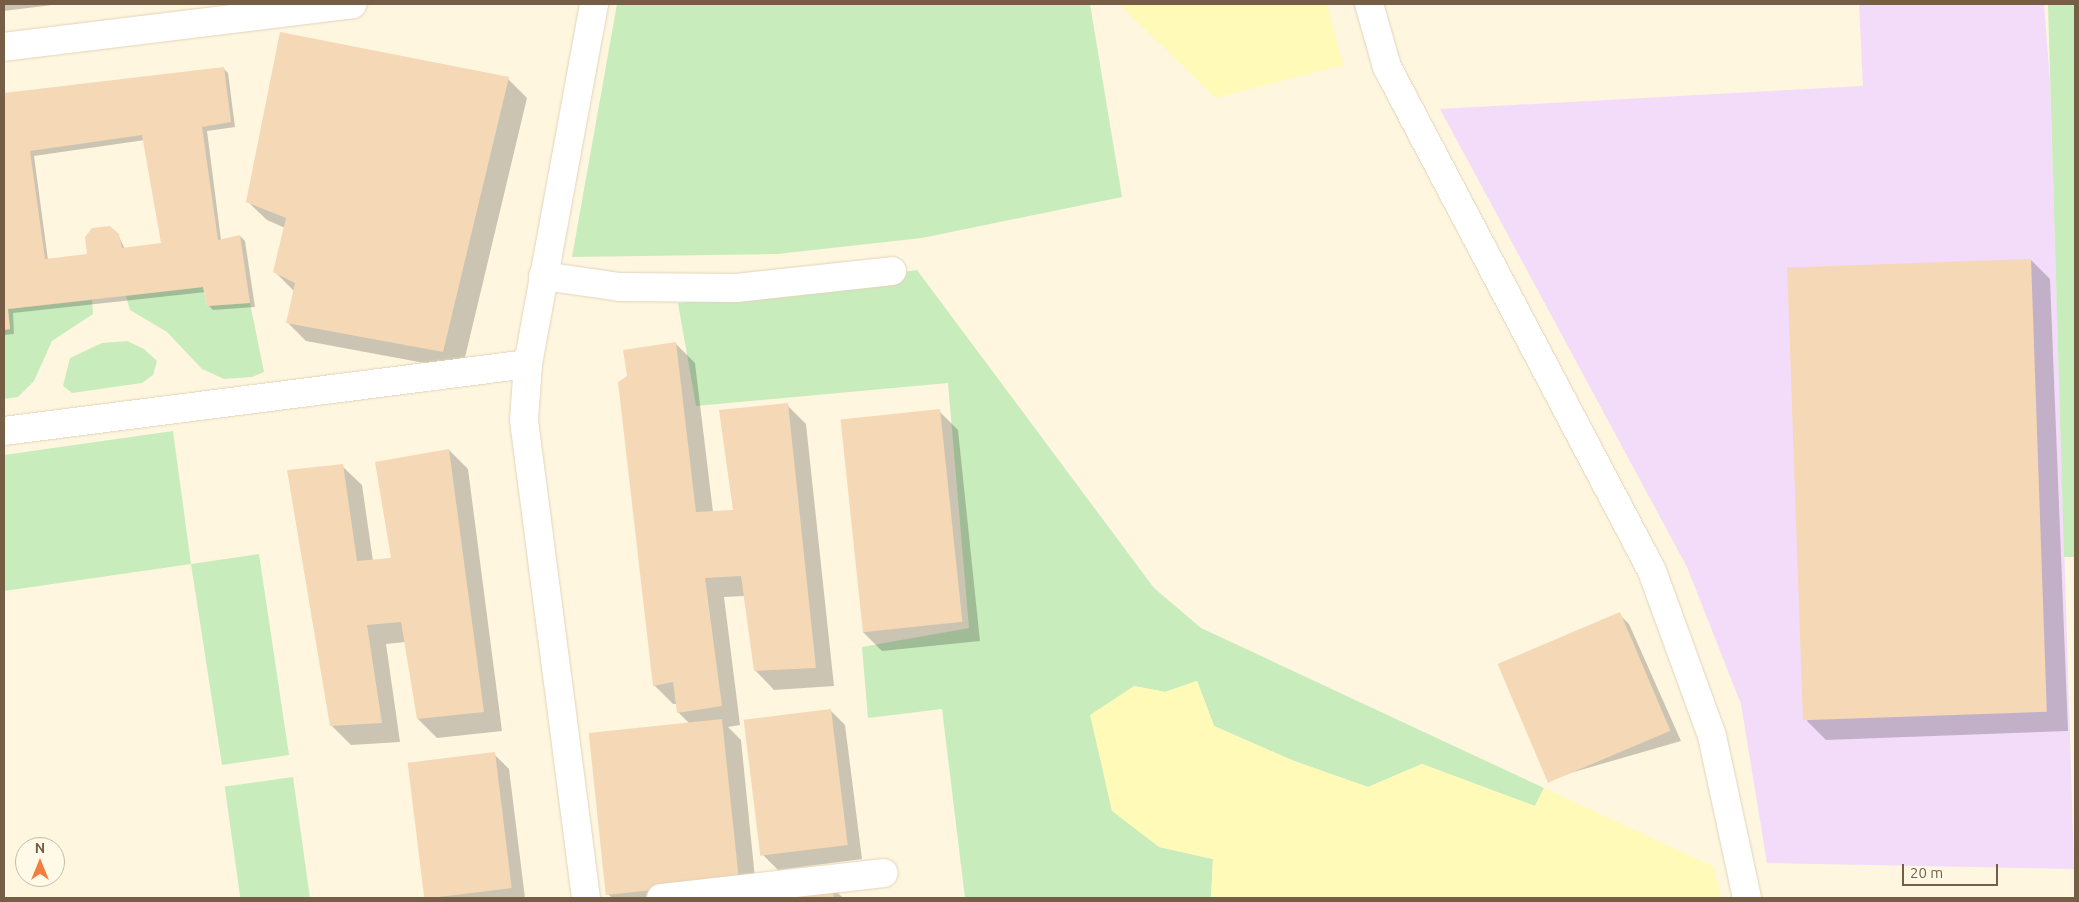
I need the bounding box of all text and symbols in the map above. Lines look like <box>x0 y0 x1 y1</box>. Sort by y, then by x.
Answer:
north arrow <box>15 837 65 887</box>
text: N <box>35 840 45 856</box>
scale bar <box>1904 854 2000 886</box>
text: 20 m <box>1910 864 1943 881</box>

